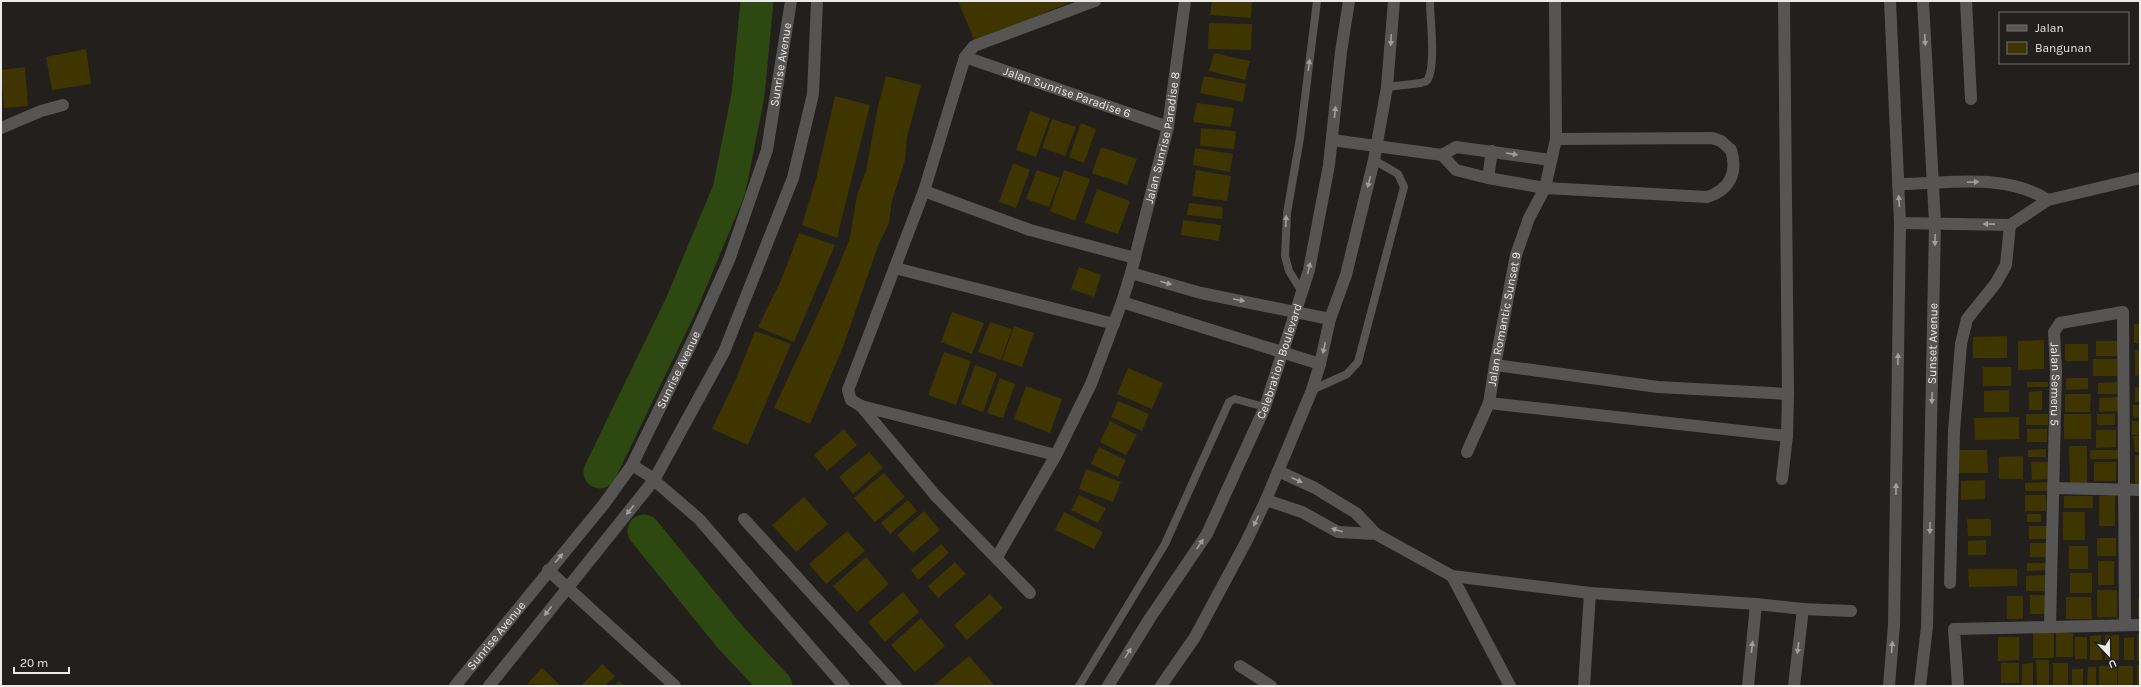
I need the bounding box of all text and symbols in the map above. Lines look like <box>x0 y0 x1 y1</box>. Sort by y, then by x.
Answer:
legend <box>1999 12 2129 64</box>
text: Jalan <box>2035 21 2064 35</box>
street label: Sunrise Avenue <box>767 22 794 107</box>
one-way arrow <box>1388 34 1395 46</box>
one-way arrow <box>1922 34 1929 46</box>
text: Bangunan <box>2035 41 2091 55</box>
one-way arrow <box>1306 59 1312 71</box>
street label: Jalan Sunrise Paradise 6 <box>1002 64 1133 121</box>
street label: Jalan Sunrise Paradise 8 <box>1142 71 1182 205</box>
one-way arrow <box>1331 106 1338 118</box>
one-way arrow <box>1506 151 1518 157</box>
one-way arrow <box>1366 176 1372 188</box>
one-way arrow <box>1967 178 1979 185</box>
one-way arrow <box>1895 195 1902 207</box>
one-way arrow <box>1283 215 1290 227</box>
one-way arrow <box>1982 221 1995 227</box>
one-way arrow <box>1932 234 1938 247</box>
street label: Jalan Romantic Sunset 9 <box>1485 251 1523 387</box>
one-way arrow <box>1306 262 1312 274</box>
one-way arrow <box>1160 280 1172 286</box>
one-way arrow <box>1233 298 1245 304</box>
street label: Celebration Boulevard <box>1253 302 1305 421</box>
street label: Sunset Avenue <box>1925 303 1940 384</box>
street label: Sunrise Avenue <box>654 329 703 411</box>
one-way arrow <box>1320 341 1326 354</box>
street label: Jalan Semeru 5 <box>2048 342 2063 426</box>
one-way arrow <box>1895 352 1901 365</box>
one-way arrow <box>1929 392 1936 404</box>
one-way arrow <box>1291 477 1302 483</box>
one-way arrow <box>1893 482 1899 495</box>
one-way arrow <box>625 505 634 516</box>
one-way arrow <box>1253 515 1259 526</box>
one-way arrow <box>1926 522 1933 534</box>
one-way arrow <box>1331 527 1343 533</box>
one-way arrow <box>1196 538 1203 550</box>
one-way arrow <box>555 552 564 563</box>
street label: Sunrise Avenue <box>464 599 528 673</box>
one-way arrow <box>543 606 552 617</box>
north arrow <box>2089 635 2129 675</box>
one-way arrow <box>1748 641 1755 653</box>
one-way arrow <box>1889 641 1895 653</box>
one-way arrow <box>1795 642 1801 654</box>
one-way arrow <box>1125 647 1132 659</box>
scale bar <box>14 649 69 675</box>
text: 20 m <box>20 656 48 670</box>
text: U <box>2107 656 2119 671</box>

